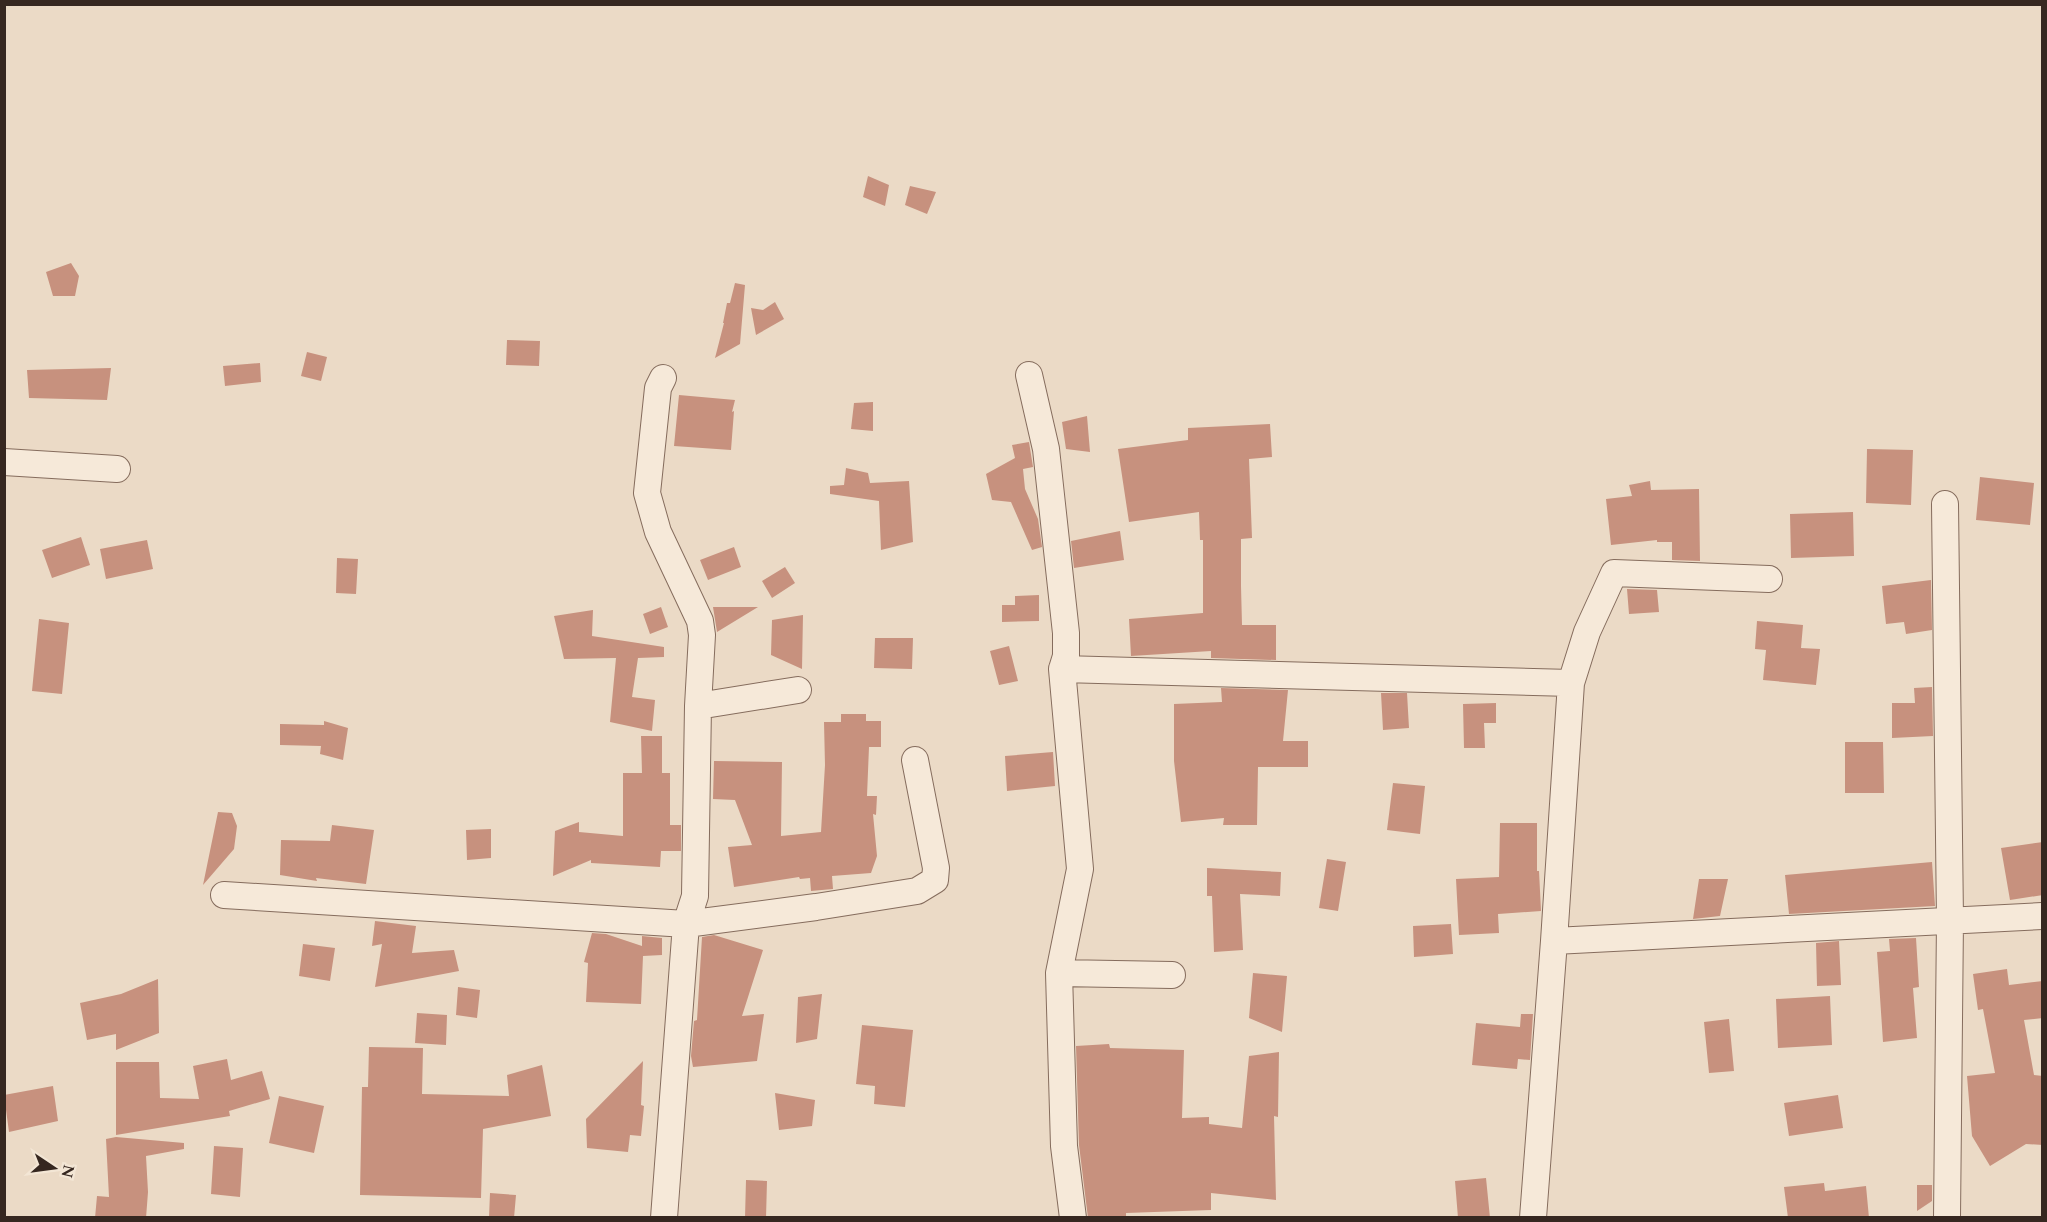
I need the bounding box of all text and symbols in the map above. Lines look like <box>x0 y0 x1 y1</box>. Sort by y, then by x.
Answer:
north arrow <box>24 1138 84 1198</box>
text: N <box>54 1162 81 1180</box>

